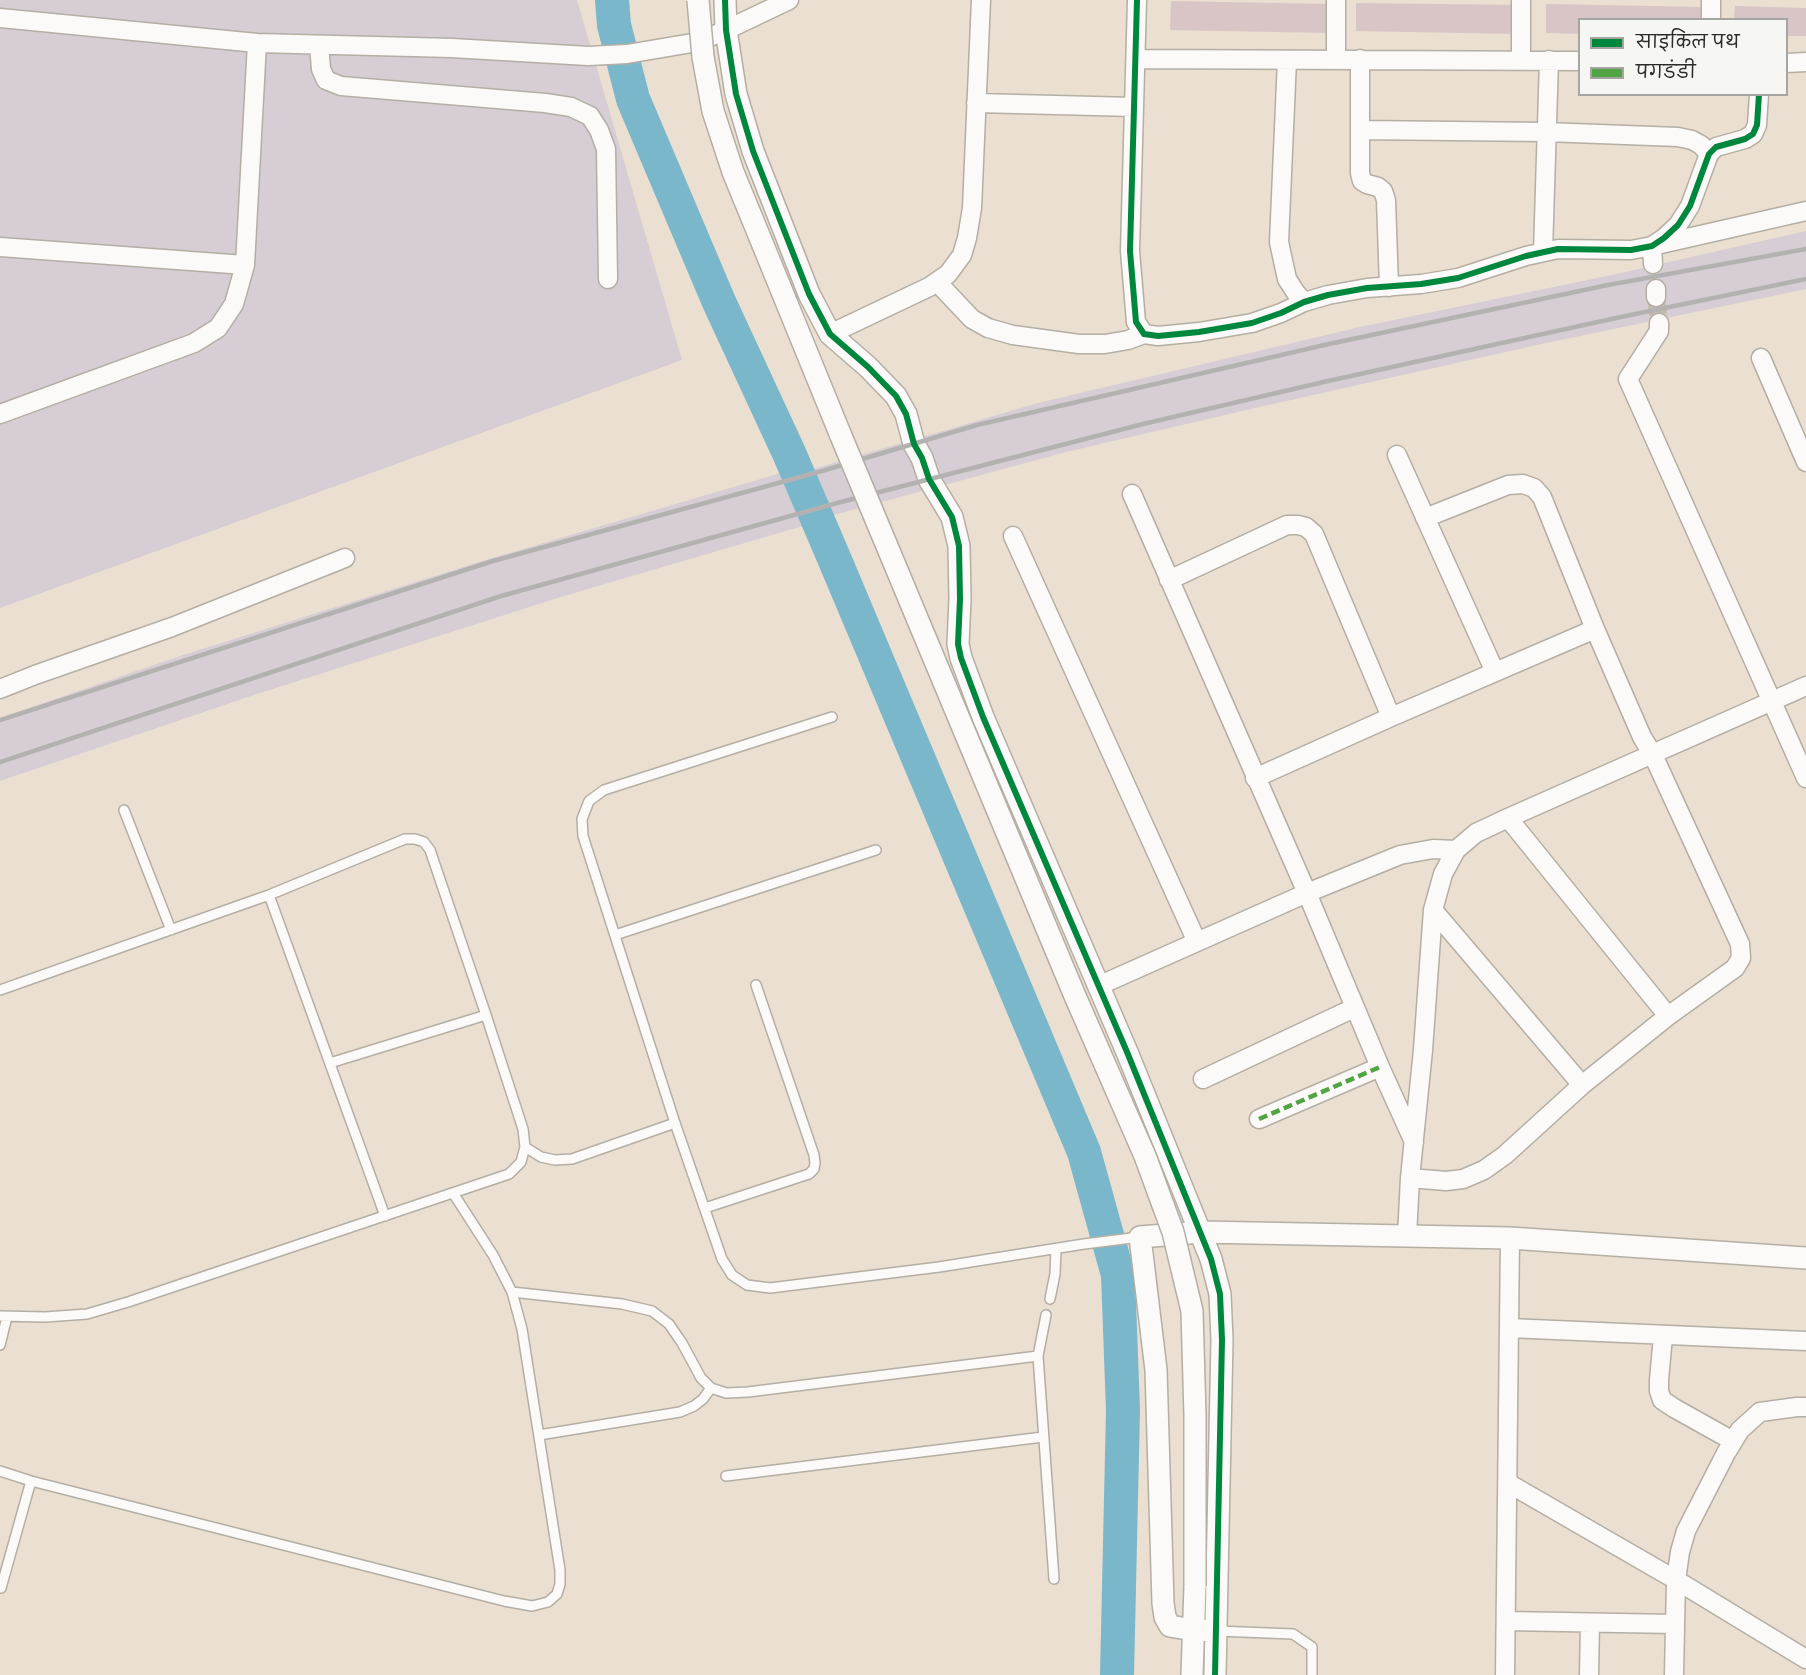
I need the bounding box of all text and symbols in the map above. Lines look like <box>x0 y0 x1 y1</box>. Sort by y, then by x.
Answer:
legend <box>1578 18 1788 96</box>
text: साइकिल पथ <box>1636 26 1739 58</box>
text: पगडंडी <box>1636 56 1696 88</box>

